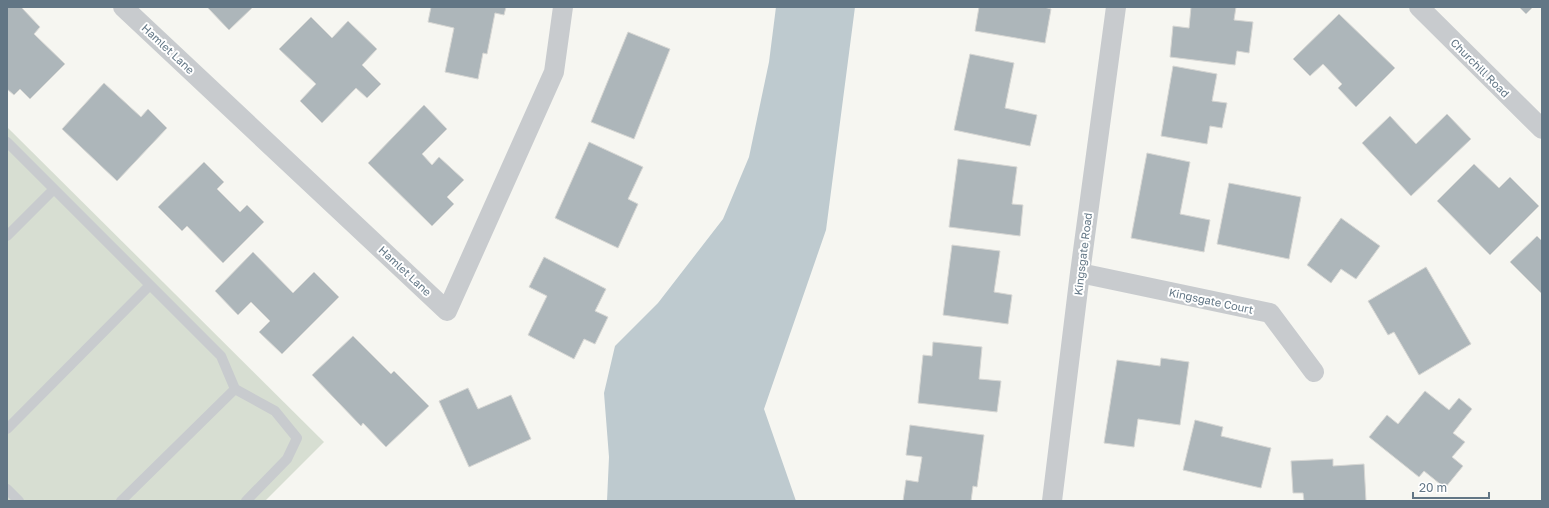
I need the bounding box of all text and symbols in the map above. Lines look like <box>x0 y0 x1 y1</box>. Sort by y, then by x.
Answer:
street label: Hamlet Lane <box>139 21 197 76</box>
street label: Churchill Road <box>1448 36 1512 100</box>
street label: Kingsgate Road <box>1071 212 1094 296</box>
street label: Hamlet Lane <box>376 243 434 298</box>
street label: Kingsgate Court <box>1168 285 1254 316</box>
scale bar <box>1413 474 1489 500</box>
text: 20 m <box>1419 480 1447 495</box>

